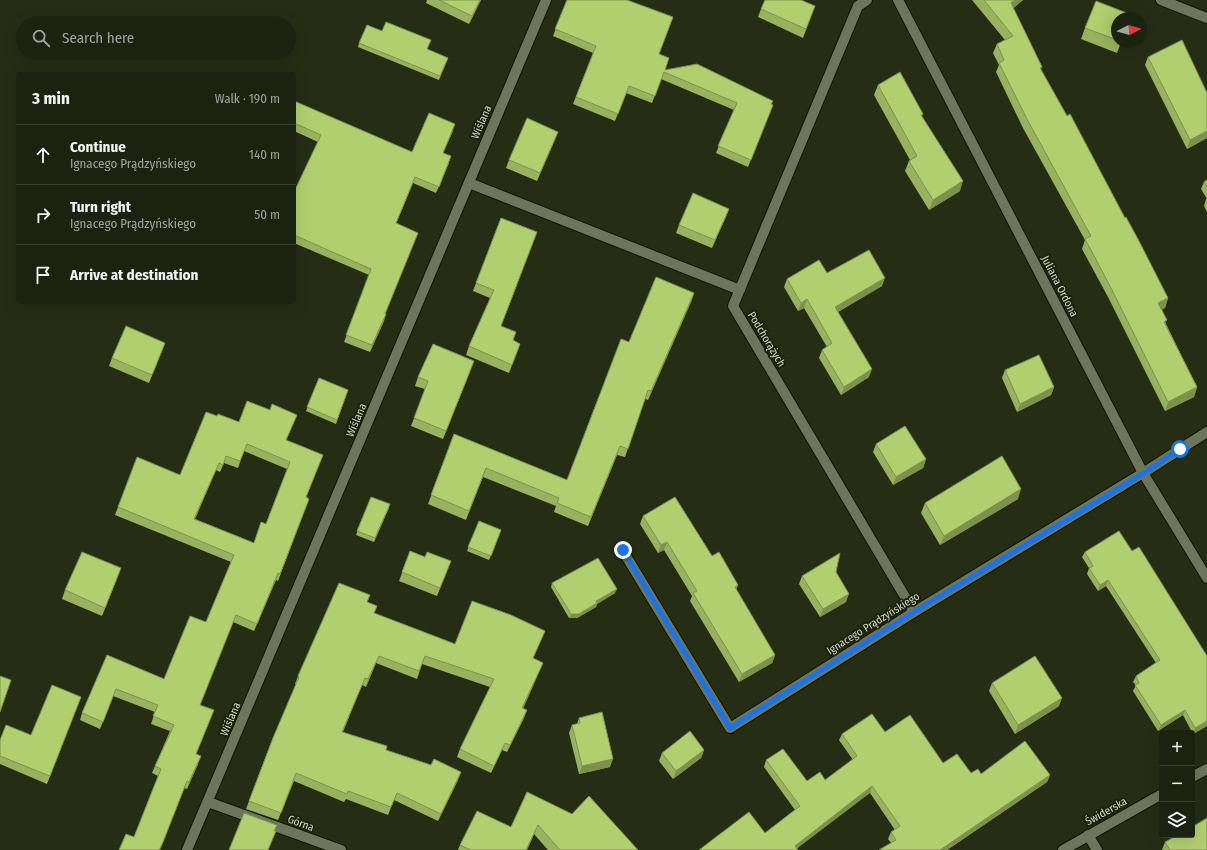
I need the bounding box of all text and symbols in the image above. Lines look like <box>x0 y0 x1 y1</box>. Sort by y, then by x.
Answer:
north arrow <box>1111 12 1147 48</box>
search box <box>16 16 296 60</box>
icon: search <box>30 27 52 49</box>
text: Search here <box>62 29 134 47</box>
text: 3 min <box>32 88 70 109</box>
text: Walk · 190 m <box>215 91 280 106</box>
street label: Wiślana <box>469 103 494 141</box>
text: Continue <box>70 138 126 156</box>
icon: ahead <box>32 144 54 166</box>
text: 140 m <box>249 147 280 162</box>
text: Ignacego Prądzyńskiego <box>70 156 196 171</box>
text: Turn right <box>70 198 131 216</box>
icon: right <box>32 204 54 226</box>
text: 50 m <box>254 207 280 222</box>
text: Ignacego Prądzyńskiego <box>70 216 196 231</box>
street label: Juliana Ordona <box>1039 253 1081 319</box>
icon: arrive <box>32 264 54 286</box>
text: Arrive at destination <box>70 266 198 284</box>
street label: Podchorążych <box>745 309 788 369</box>
street label: Wiślana <box>344 401 369 439</box>
route start <box>1171 440 1189 458</box>
route end <box>614 541 632 559</box>
street label: Ignacego Prądzyńskiego <box>825 590 922 657</box>
street label: Wiślana <box>218 700 243 738</box>
map controls <box>1159 730 1195 838</box>
button: + <box>1159 730 1195 766</box>
button: − <box>1159 766 1195 802</box>
street label: Świderska <box>1083 794 1129 828</box>
button: layers <box>1159 802 1195 838</box>
street label: Górna <box>286 813 316 834</box>

